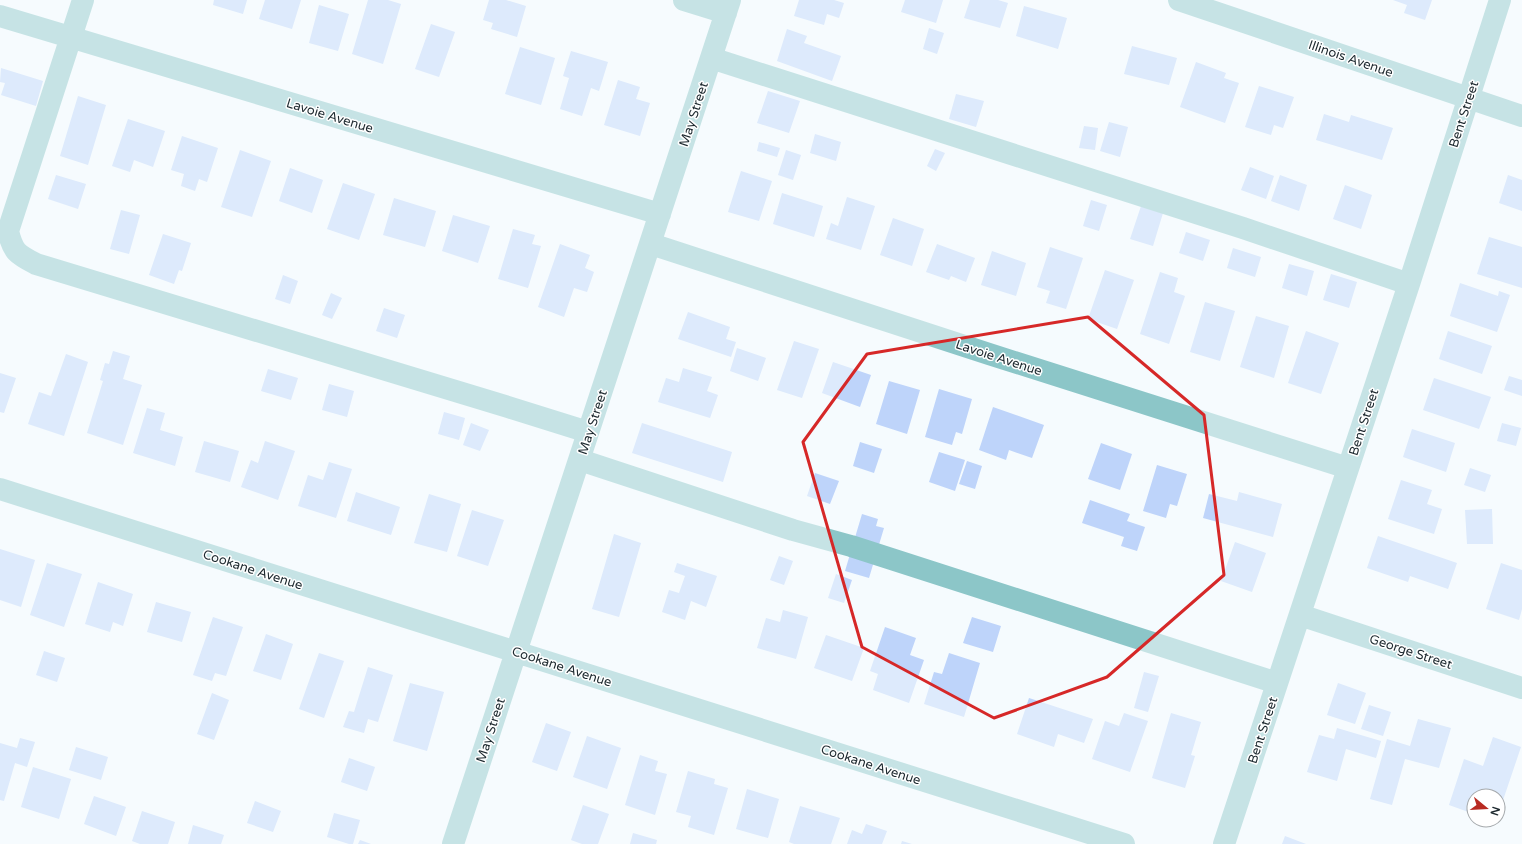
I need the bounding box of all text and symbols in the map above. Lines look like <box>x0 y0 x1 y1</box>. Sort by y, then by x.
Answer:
street label: Illinois Avenue <box>1306 37 1395 81</box>
street label: Bent Street <box>1446 79 1482 150</box>
street label: May Street <box>676 80 712 149</box>
street label: Lavoie Avenue <box>284 95 375 137</box>
street label: Lavoie Avenue <box>953 336 1044 379</box>
street label: Bent Street <box>1346 387 1382 458</box>
street label: May Street <box>575 388 611 457</box>
street label: Cookane Avenue <box>201 546 305 594</box>
street label: George Street <box>1367 631 1454 673</box>
street label: Cookane Avenue <box>510 643 614 691</box>
street label: Bent Street <box>1245 695 1281 766</box>
street label: May Street <box>473 696 509 765</box>
street label: Cookane Avenue <box>819 741 923 789</box>
north arrow <box>1466 788 1506 828</box>
text: N <box>1487 805 1503 817</box>

